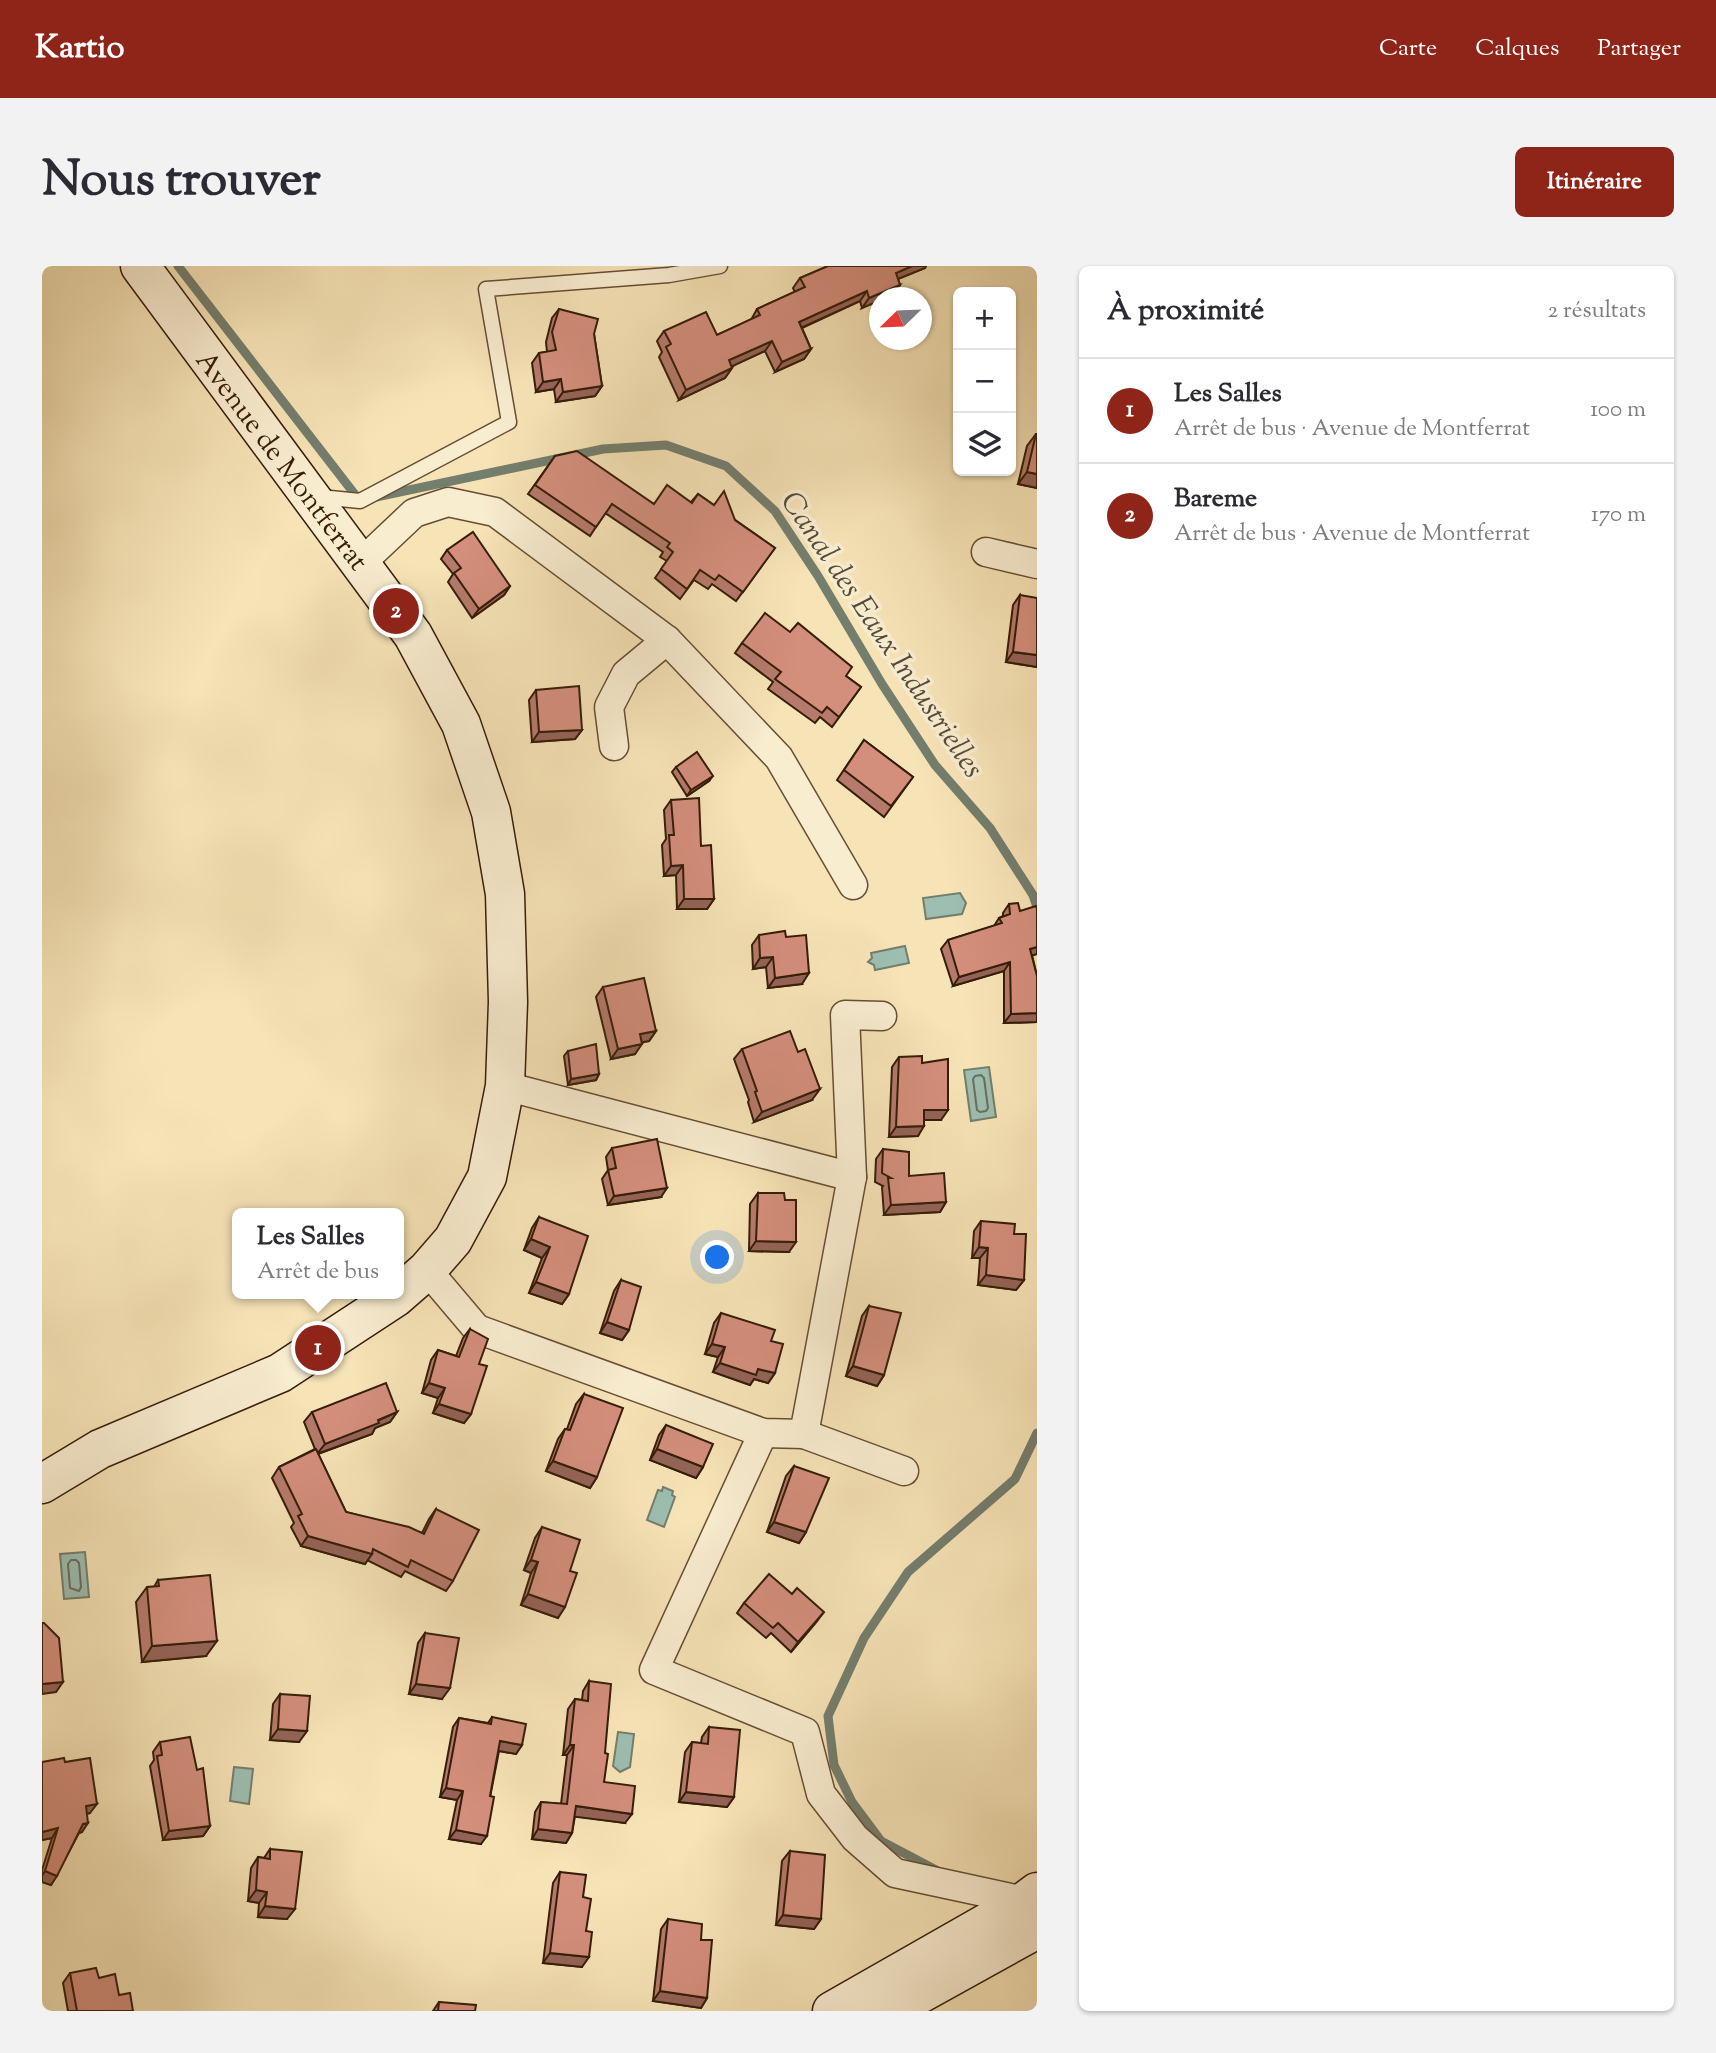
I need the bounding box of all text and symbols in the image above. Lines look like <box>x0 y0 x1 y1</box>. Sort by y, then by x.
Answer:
text: Kartio <box>35 25 125 73</box>
text: Carte <box>1379 32 1437 66</box>
text: Calques <box>1475 32 1559 66</box>
text: Partager <box>1597 32 1681 66</box>
text: Nous trouver <box>42 147 321 217</box>
button: Itinéraire <box>1515 147 1674 217</box>
north arrow <box>869 287 932 350</box>
map controls <box>953 287 1016 476</box>
button: + <box>953 287 1016 350</box>
text: À proximité <box>1107 290 1264 333</box>
text: 2 résultats <box>1547 295 1646 328</box>
street label: Avenue de Montferrat <box>185 344 377 580</box>
button: − <box>953 350 1016 413</box>
text: Les Salles <box>1174 376 1282 413</box>
text: 1 <box>1126 394 1134 427</box>
text: 100 m <box>1590 394 1646 427</box>
button: layers <box>953 413 1016 476</box>
text: Arrêt de bus · Avenue de Montferrat <box>1174 413 1530 446</box>
text: Bareme <box>1174 481 1257 518</box>
water label: Canal des Eaux Industrielles <box>769 483 993 787</box>
text: 2 <box>1125 499 1135 532</box>
text: 170 m <box>1591 499 1646 532</box>
text: Arrêt de bus · Avenue de Montferrat <box>1174 518 1530 551</box>
pin: 2 <box>373 585 419 637</box>
popup <box>232 1208 404 1299</box>
text: Les Salles <box>257 1219 365 1256</box>
your location <box>700 1240 734 1274</box>
text: Arrêt de bus <box>257 1256 379 1289</box>
pin: 1 <box>295 1322 341 1374</box>

